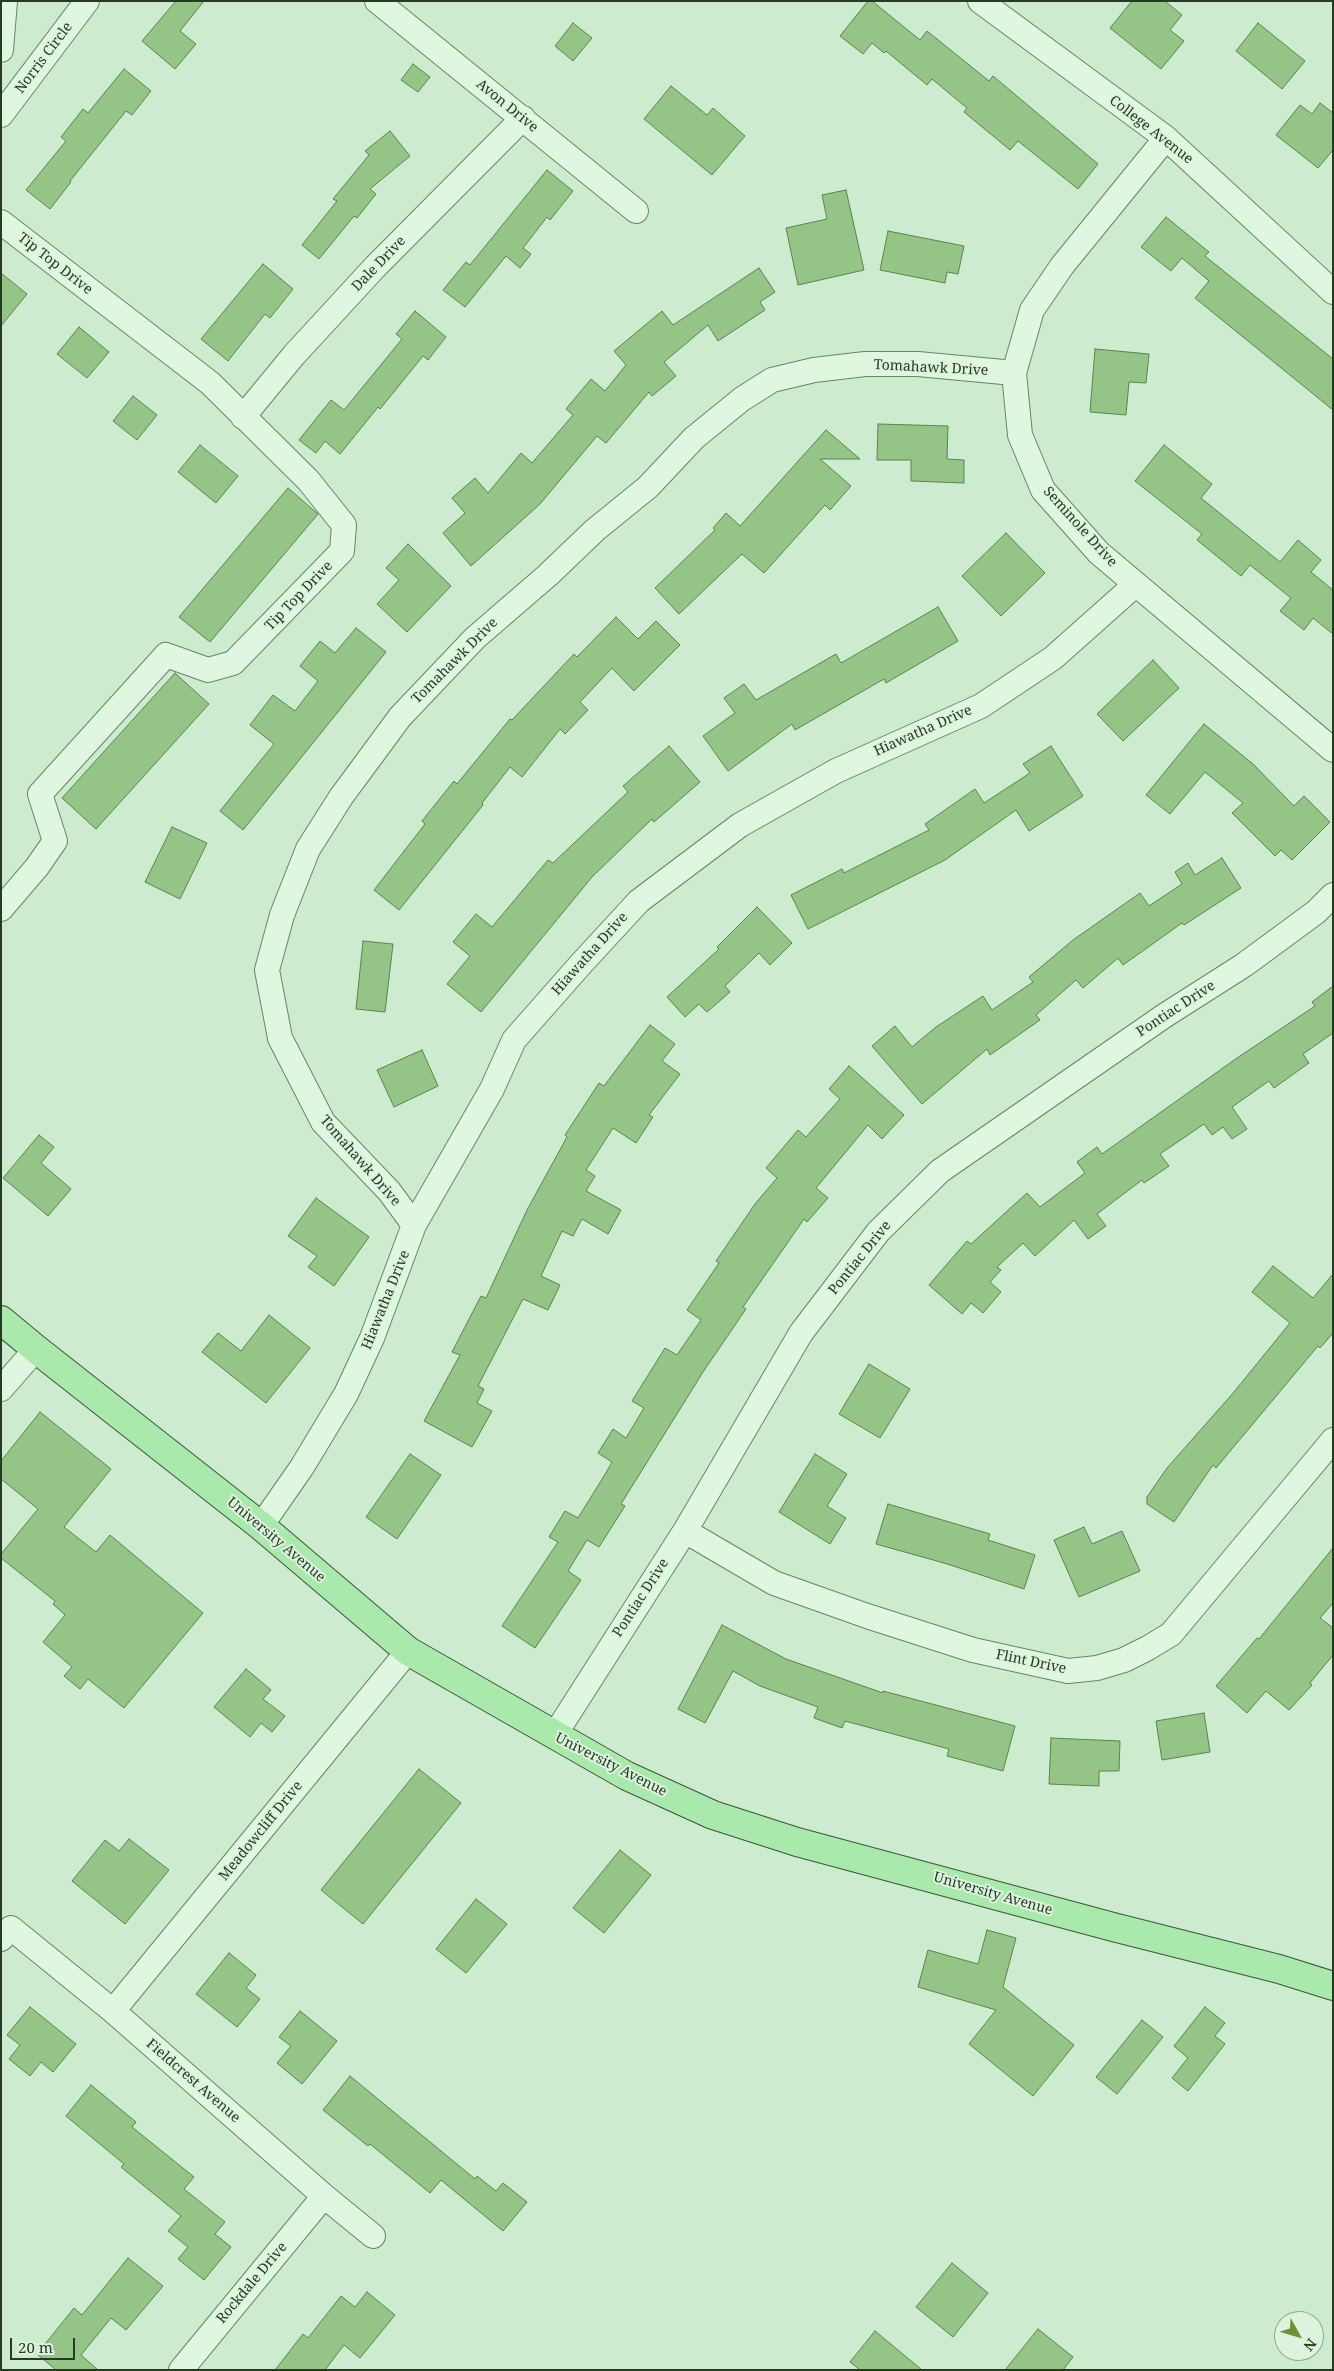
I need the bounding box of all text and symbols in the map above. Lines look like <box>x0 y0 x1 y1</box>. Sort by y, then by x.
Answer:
street label: Norris Circle <box>12 19 76 97</box>
street label: Avon Drive <box>473 76 541 136</box>
street label: College Avenue <box>1106 92 1196 168</box>
street label: Tip Top Drive <box>14 230 96 298</box>
street label: Dale Drive <box>349 233 409 295</box>
street label: Tomahawk Drive <box>873 357 989 379</box>
street label: Seminole Drive <box>1040 483 1120 571</box>
street label: Tip Top Drive <box>262 558 336 634</box>
street label: Tomahawk Drive <box>409 615 501 707</box>
street label: Hiawatha Drive <box>871 702 975 760</box>
street label: Hiawatha Drive <box>548 909 632 999</box>
street label: Pontiac Drive <box>1134 977 1218 1041</box>
street label: Tomahawk Drive <box>316 1112 404 1210</box>
street label: Pontiac Drive <box>825 1218 895 1298</box>
street label: Hiawatha Drive <box>358 1248 414 1352</box>
street label: University Avenue <box>223 1494 329 1586</box>
street label: Pontiac Drive <box>609 1556 673 1640</box>
street label: Flint Drive <box>994 1646 1068 1678</box>
street label: University Avenue <box>552 1730 670 1800</box>
street label: Meadowcliff Drive <box>216 1778 306 1884</box>
street label: University Avenue <box>932 1869 1054 1919</box>
street label: Fieldcrest Avenue <box>143 2036 243 2126</box>
street label: Rockdale Drive <box>213 2239 291 2327</box>
north arrow <box>1274 2311 1324 2361</box>
scale bar <box>12 2328 78 2360</box>
text: N <box>1299 2335 1321 2355</box>
text: 20 m <box>18 2337 53 2357</box>

